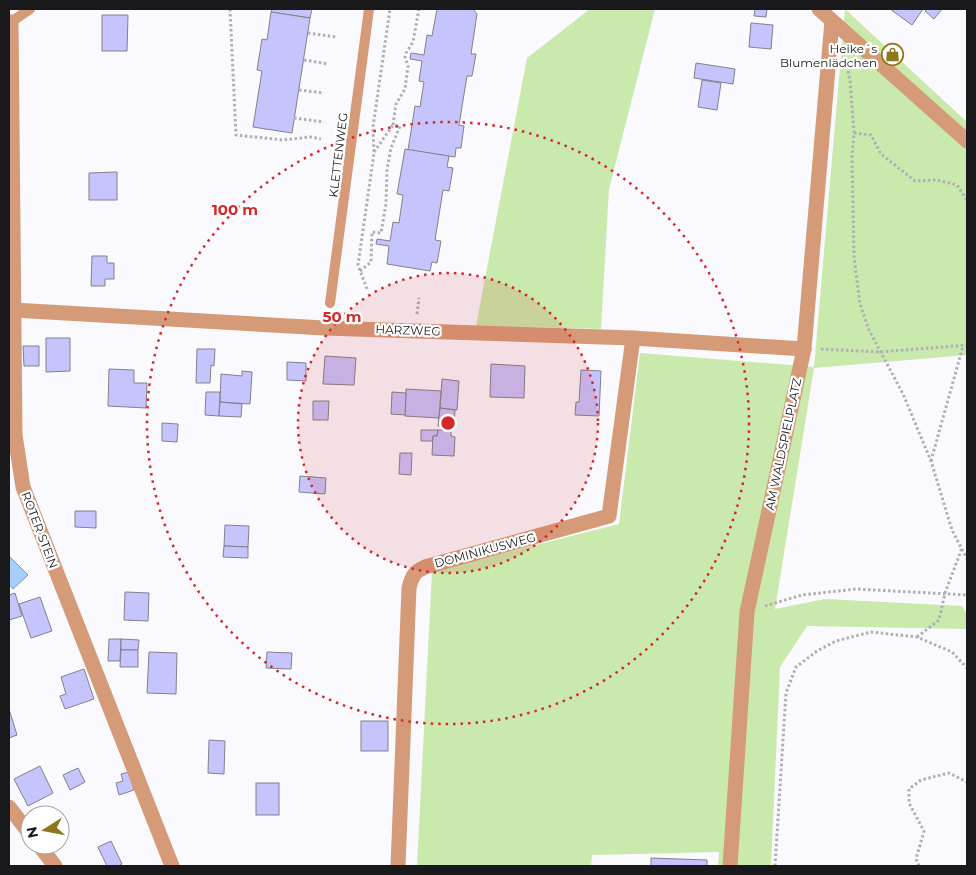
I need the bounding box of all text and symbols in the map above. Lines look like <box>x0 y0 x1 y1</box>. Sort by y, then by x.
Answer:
place label: Heike´s Blumenlädchen <box>780 41 877 70</box>
shop icon: Heike´s Blumenlädchen <box>881 43 905 67</box>
street label: KLETTENWEG <box>325 112 351 198</box>
text: 100 m <box>212 200 258 219</box>
text: 50 m <box>322 307 362 326</box>
street label: HARZWEG <box>375 321 441 339</box>
street label: AM WALDSPIELPLATZ <box>762 376 804 511</box>
centre of rings <box>439 414 457 432</box>
street label: ROTER STEIN <box>18 490 62 570</box>
street label: DOMINIKUSWEG <box>433 529 537 571</box>
north arrow <box>20 805 70 855</box>
text: N <box>22 825 42 840</box>

